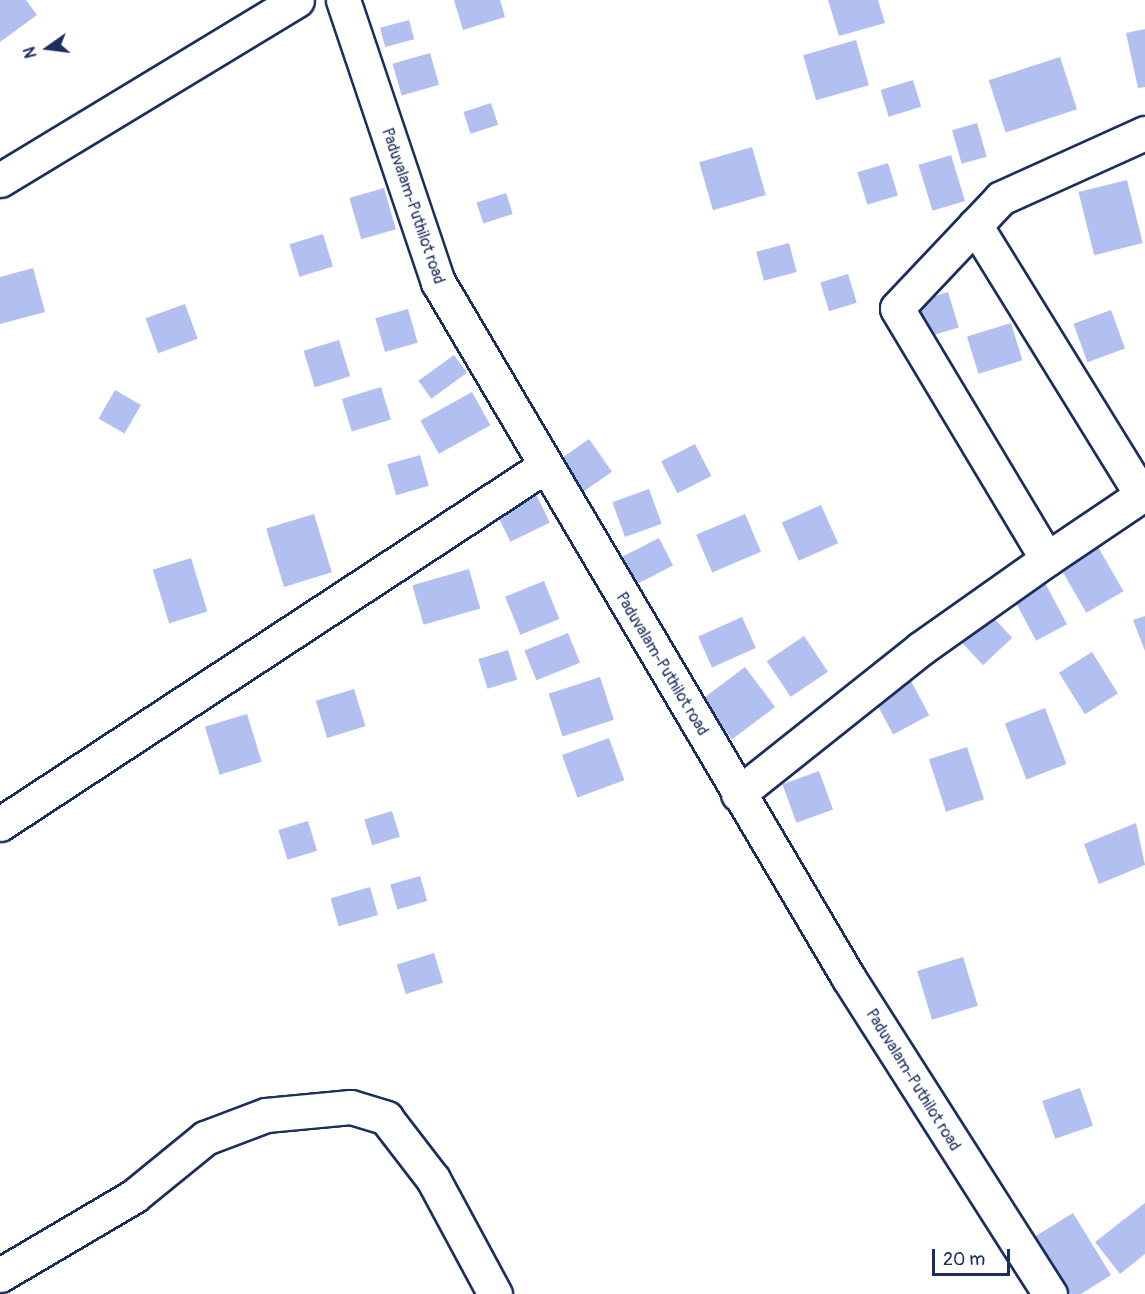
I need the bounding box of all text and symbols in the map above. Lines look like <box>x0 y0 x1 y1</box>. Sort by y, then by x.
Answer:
north arrow <box>18 18 78 78</box>
text: N <box>20 45 42 60</box>
street label: Paduvalam-Puthilot road <box>377 126 449 286</box>
street label: Paduvalam-Puthilot road <box>612 589 712 739</box>
street label: Paduvalam-Puthilot road <box>862 1006 964 1154</box>
scale bar <box>935 1237 1013 1275</box>
text: 20 m <box>943 1248 985 1271</box>

